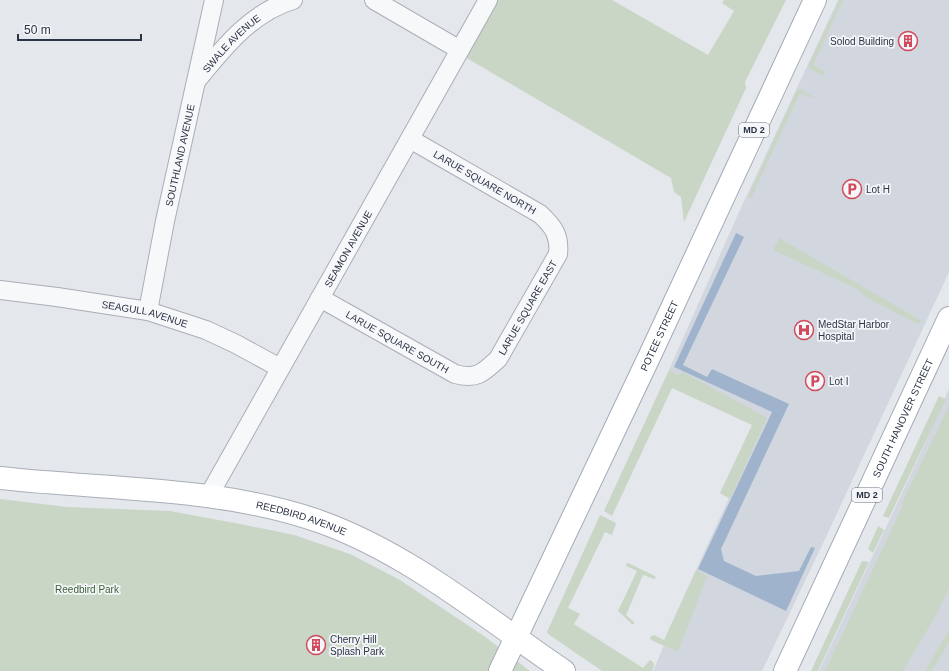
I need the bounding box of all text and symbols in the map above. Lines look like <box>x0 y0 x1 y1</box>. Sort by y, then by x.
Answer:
street label: SWALE AVENUE <box>201 12 263 75</box>
scale bar <box>18 16 141 42</box>
text: 50 m <box>24 23 51 37</box>
building icon: Solod Building <box>897 30 919 52</box>
place label: Solod Building <box>830 36 894 47</box>
street label: SOUTHLAND AVENUE <box>163 103 197 207</box>
road number: MD 2 <box>739 123 769 137</box>
street label: LARUE SQUARE NORTH <box>432 149 538 216</box>
parking icon: Lot H <box>841 178 863 200</box>
place label: Lot H <box>866 184 890 195</box>
street label: SEAMON AVENUE <box>322 208 374 289</box>
street label: LARUE SQUARE EAST <box>496 258 559 357</box>
street label: SEAGULL AVENUE <box>101 299 190 330</box>
street label: POTEE STREET <box>638 299 680 373</box>
street label: LARUE SQUARE SOUTH <box>344 309 451 375</box>
hospital icon: MedStar Harbor Hospital <box>793 319 815 341</box>
place label: MedStar Harbor Hospital <box>818 319 890 342</box>
street label: SOUTH HANOVER STREET <box>871 357 935 479</box>
parking icon: Lot I <box>804 370 826 392</box>
place label: Lot I <box>829 376 848 387</box>
road number: MD 2 <box>852 488 882 502</box>
street label: REEDBIRD AVENUE <box>255 499 349 538</box>
park label: Reedbird Park <box>55 584 120 595</box>
building icon: Cherry Hill Splash Park <box>305 634 327 656</box>
place label: Cherry Hill Splash Park <box>330 634 385 657</box>

